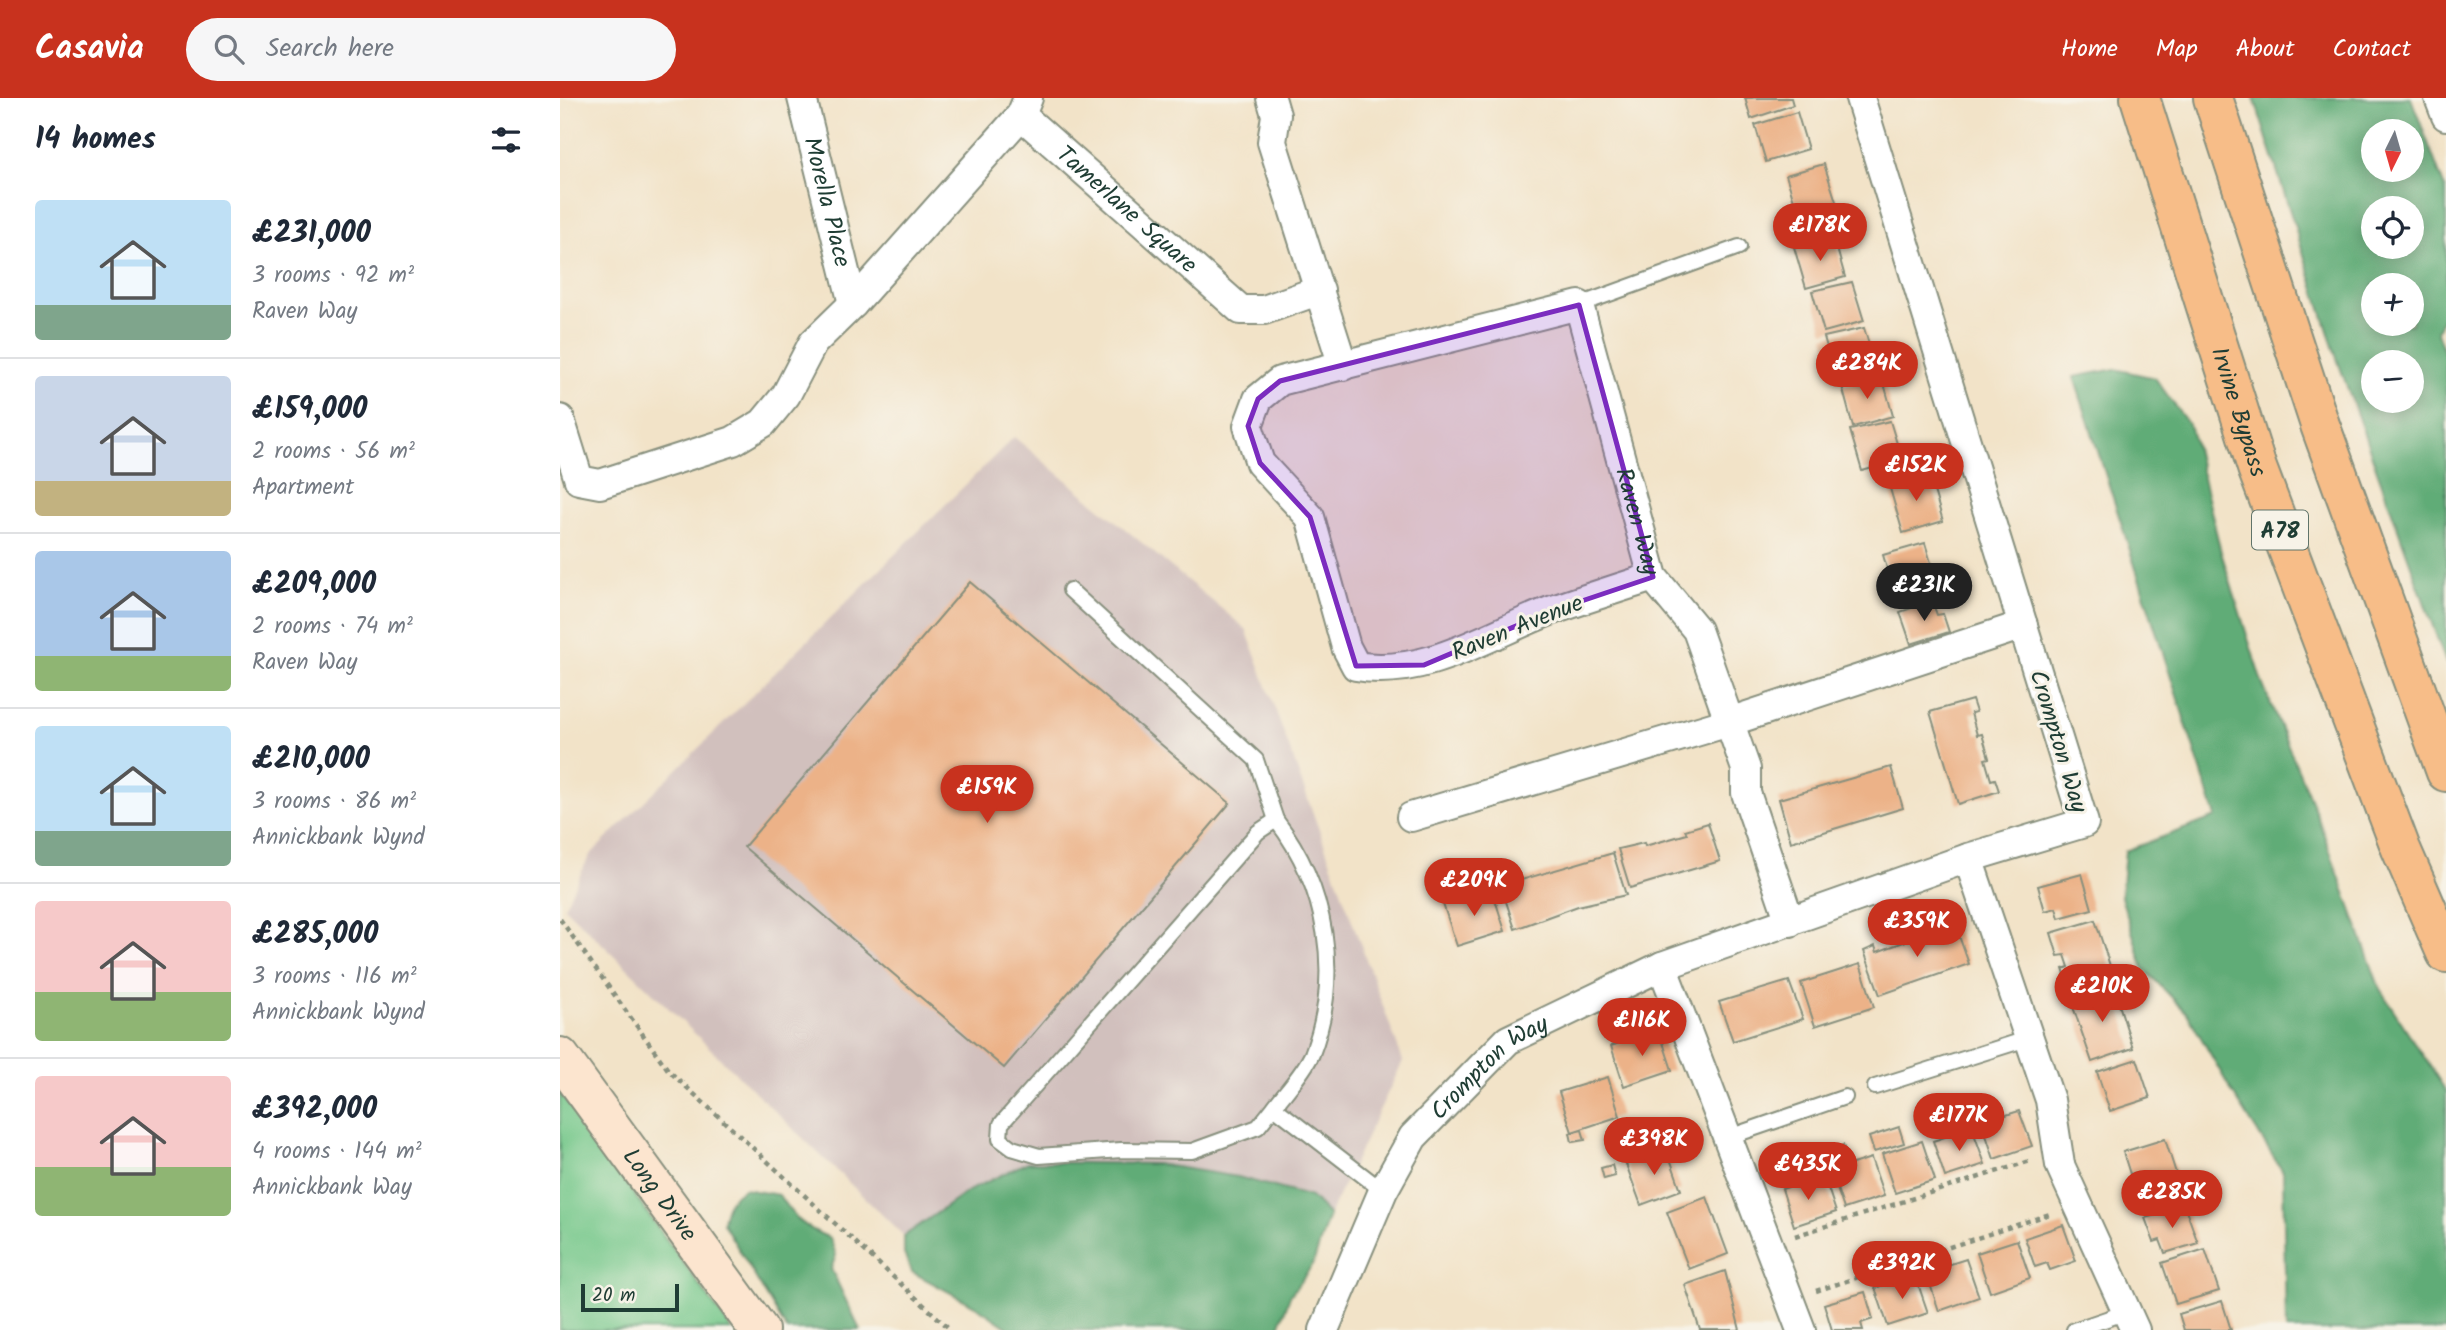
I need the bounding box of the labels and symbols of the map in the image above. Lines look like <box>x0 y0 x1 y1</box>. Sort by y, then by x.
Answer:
north arrow <box>2361 119 2424 182</box>
street label: Morella Place <box>791 133 861 272</box>
street label: Tamerlane Square <box>1047 137 1206 284</box>
pin: £178K <box>1771 204 1869 263</box>
pin: £284K <box>1818 342 1916 401</box>
street label: Irvine Bypass <box>2199 342 2277 483</box>
pin: £152K <box>1867 444 1965 503</box>
street label: Raven Way <box>1603 464 1670 581</box>
road number: A78 <box>2252 510 2308 550</box>
pin: £231K <box>1875 564 1973 623</box>
street label: Raven Avenue <box>1446 584 1590 673</box>
street label: Crompton Way <box>2017 665 2098 818</box>
pin: £159K <box>938 766 1036 825</box>
pin: £209K <box>1425 858 1523 918</box>
pin: £359K <box>1868 900 1966 959</box>
pin: £210K <box>2053 964 2151 1024</box>
pin: £116K <box>1593 998 1691 1058</box>
street label: Crompton Way <box>1421 1005 1556 1130</box>
pin: £177K <box>1910 1094 2008 1153</box>
pin: £398K <box>1605 1118 1703 1177</box>
street label: Long Drive <box>611 1140 707 1251</box>
pin: £435K <box>1759 1142 1857 1202</box>
pin: £285K <box>2123 1170 2221 1230</box>
pin: £392K <box>1853 1242 1951 1301</box>
scale bar <box>581 1281 679 1313</box>

